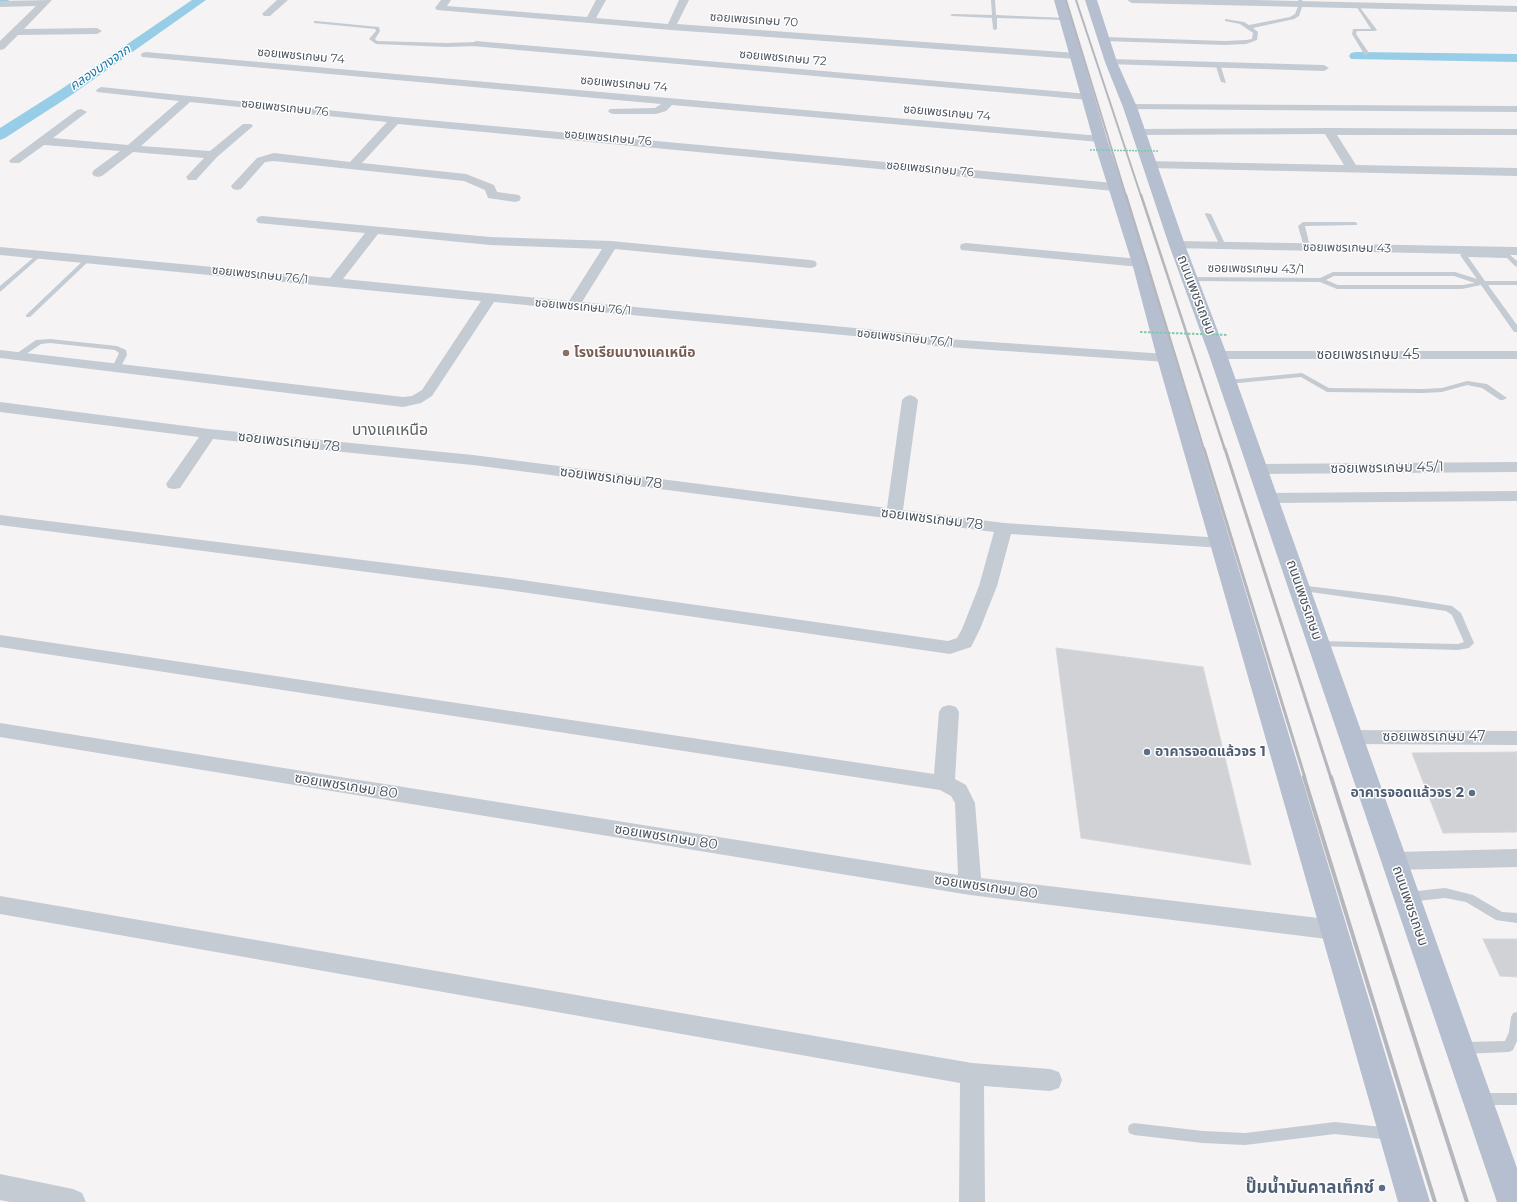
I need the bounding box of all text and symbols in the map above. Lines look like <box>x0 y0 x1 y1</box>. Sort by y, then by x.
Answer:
street label: ซอยเพชรเกษม 70 <box>709 10 799 30</box>
water label: คลองบางจาก <box>67 42 133 94</box>
street label: ซอยเพชรเกษม 74 <box>257 45 345 67</box>
street label: ซอยเพชรเกษม 72 <box>739 47 827 69</box>
street label: ซอยเพชรเกษม 74 <box>580 73 668 95</box>
street label: ซอยเพชรเกษม 76 <box>241 96 329 120</box>
street label: ซอยเพชรเกษม 74 <box>903 102 991 124</box>
street label: ซอยเพชรเกษม 76 <box>564 127 652 149</box>
street label: ซอยเพชรเกษม 76 <box>886 158 974 180</box>
street label: ซอยเพชรเกษม 43 <box>1303 240 1391 256</box>
street label: ถนนเพชรเกษม <box>1173 253 1219 337</box>
street label: ซอยเพชรเกษม 43/1 <box>1207 261 1305 277</box>
street label: ซอยเพชรเกษม 76/1 <box>211 263 309 287</box>
street label: ซอยเพชรเกษม 76/1 <box>534 296 632 318</box>
street label: ซอยเพชรเกษม 76/1 <box>856 326 954 350</box>
place label: โรงเรียนบางแคเหนือ <box>574 345 695 361</box>
street label: ซอยเพชรเกษม 45 <box>1316 347 1420 363</box>
marker: โรงเรียนบางแคเหนือ <box>561 348 571 358</box>
district label: บางแคเหนือ <box>352 420 428 440</box>
street label: ซอยเพชรเกษม 78 <box>237 428 341 456</box>
street label: ซอยเพชรเกษม 45/1 <box>1330 459 1444 477</box>
street label: ซอยเพชรเกษม 78 <box>559 463 663 493</box>
street label: ซอยเพชรเกษม 78 <box>880 504 984 534</box>
street label: ถนนเพชรเกษม <box>1282 558 1326 642</box>
street label: ซอยเพชรเกษม 47 <box>1383 729 1485 745</box>
place label: อาคารจอดแล้วจร 1 <box>1155 744 1266 760</box>
marker: อาคารจอดแล้วจร 1 <box>1142 747 1152 757</box>
street label: ซอยเพชรเกษม 80 <box>293 770 399 802</box>
place label: อาคารจอดแล้วจร 2 <box>1350 785 1464 801</box>
marker: อาคารจอดแล้วจร 2 <box>1467 788 1477 798</box>
street label: ซอยเพชรเกษม 80 <box>613 821 719 853</box>
street label: ถนนเพชรเกษม <box>1388 864 1432 948</box>
street label: ซอยเพชรเกษม 80 <box>933 871 1039 903</box>
place label: ปั๊มน้ำมันคาลเท็กซ์ <box>1246 1178 1374 1198</box>
marker: ปั๊มน้ำมันคาลเท็กซ์ <box>1377 1183 1387 1193</box>

